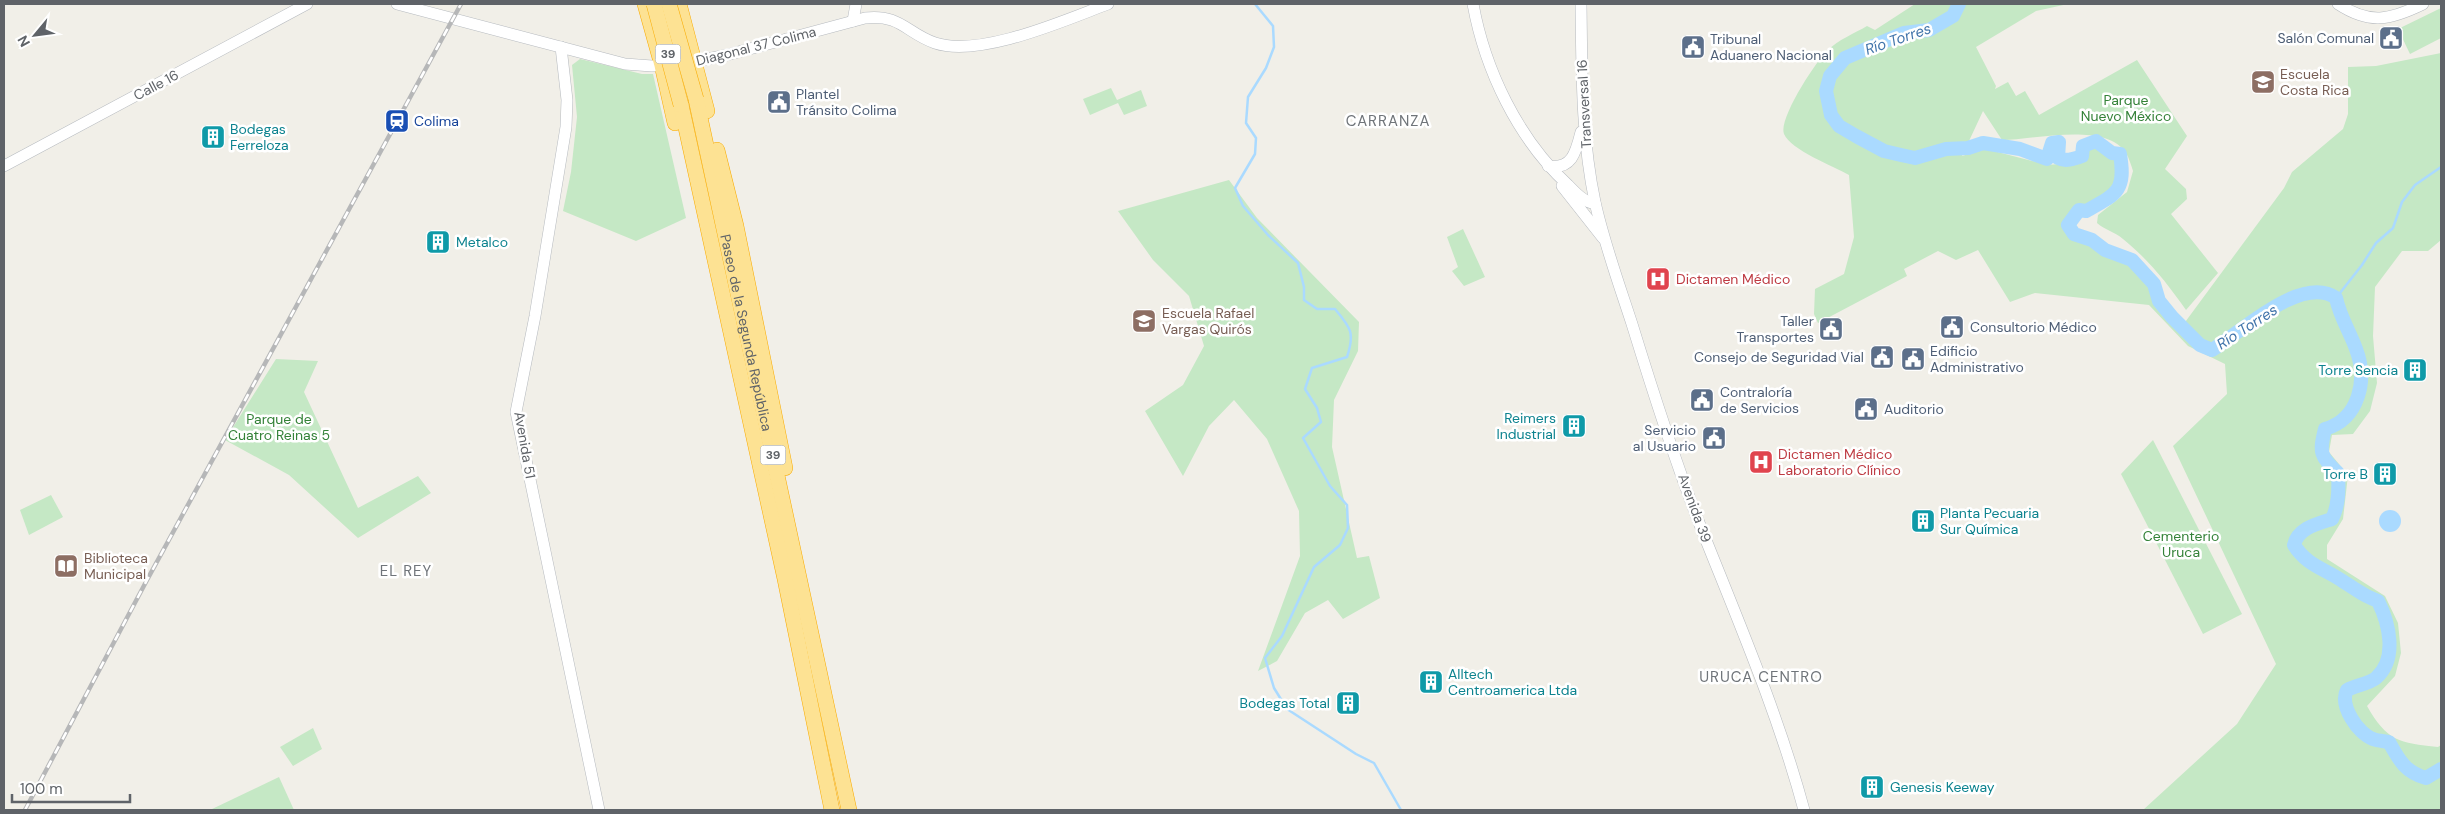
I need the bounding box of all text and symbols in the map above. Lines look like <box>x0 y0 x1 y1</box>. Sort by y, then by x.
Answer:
north arrow <box>10 10 60 60</box>
water label: Río Torres <box>1862 18 1934 60</box>
street label: Diagonal 37 Colima <box>694 22 818 70</box>
public building icon: Salón Comunal <box>2378 25 2404 51</box>
place label: Salón Comunal <box>2277 29 2374 47</box>
place label: Tribunal Aduanero Nacional <box>1710 30 1832 64</box>
text: N <box>13 32 34 50</box>
public building icon: Tribunal Aduanero Nacional <box>1680 34 1706 60</box>
road number: 39 <box>656 44 680 64</box>
street label: Transversal 16 <box>1573 59 1595 149</box>
place label: Escuela Costa Rica <box>2280 65 2349 99</box>
street label: Calle 16 <box>130 66 182 104</box>
school or university icon: Escuela Costa Rica <box>2250 69 2276 95</box>
place label: Plantel Tránsito Colima <box>796 85 897 119</box>
public building icon: Plantel Tránsito Colima <box>766 89 792 115</box>
park label: Parque Nuevo México <box>2081 91 2171 125</box>
station icon: Colima <box>384 108 410 134</box>
district label: CARRANZA <box>1346 111 1430 131</box>
place label: Colima <box>414 112 459 130</box>
place label: Bodegas Ferreloza <box>230 120 289 154</box>
building icon: Bodegas Ferreloza <box>200 124 226 150</box>
building icon: Metalco <box>425 229 451 255</box>
street label: Paseo de la Segunda República <box>716 232 776 433</box>
place label: Metalco <box>456 233 508 251</box>
hospital icon: Dictamen Médico <box>1645 266 1671 292</box>
place label: Dictamen Médico <box>1676 270 1790 288</box>
water label: Río Torres <box>2213 300 2281 354</box>
place label: Escuela Rafael Vargas Quirós <box>1162 304 1254 338</box>
school or university icon: Escuela Rafael Vargas Quirós <box>1131 308 1157 334</box>
place label: Taller Transportes <box>1737 312 1814 346</box>
public building icon: Consultorio Médico <box>1939 314 1965 340</box>
public building icon: Taller Transportes <box>1818 316 1844 342</box>
place label: Consultorio Médico <box>1970 318 2097 336</box>
place label: Edificio Administrativo <box>1930 342 2024 376</box>
public building icon: Consejo de Seguridad Vial <box>1869 344 1895 370</box>
public building icon: Edificio Administrativo <box>1900 346 1926 372</box>
place label: Consejo de Seguridad Vial <box>1694 348 1864 366</box>
building icon: Torre Sencia <box>2402 357 2428 383</box>
place label: Torre Sencia <box>2318 361 2398 379</box>
place label: Contraloría de Servicios <box>1720 383 1799 417</box>
public building icon: Contraloría de Servicios <box>1689 387 1715 413</box>
public building icon: Auditorio <box>1853 396 1879 422</box>
place label: Auditorio <box>1884 400 1944 418</box>
place label: Reimers Industrial <box>1496 409 1556 443</box>
park label: Parque de Cuatro Reinas 5 <box>228 410 330 444</box>
street label: Avenida 51 <box>510 410 540 480</box>
building icon: Reimers Industrial <box>1561 413 1587 439</box>
place label: Servicio al Usuario <box>1633 421 1696 455</box>
public building icon: Servicio al Usuario <box>1701 425 1727 451</box>
place label: Dictamen Médico Laboratorio Clínico <box>1778 445 1901 479</box>
road number: 39 <box>760 446 786 464</box>
hospital icon: Dictamen Médico Laboratorio Clínico <box>1748 449 1774 475</box>
building icon: Torre B <box>2372 461 2398 487</box>
place label: Torre B <box>2323 465 2368 483</box>
street label: Avenida 39 <box>1674 471 1716 545</box>
place label: Planta Pecuaria Sur Química <box>1940 504 2039 538</box>
building icon: Planta Pecuaria Sur Química <box>1910 508 1936 534</box>
park label: Cementerio Uruca <box>2143 527 2219 561</box>
place label: Biblioteca Municipal <box>84 549 148 583</box>
library icon: Biblioteca Municipal <box>53 553 79 579</box>
district label: EL REY <box>380 561 432 581</box>
place label: Alltech Centroamerica Ltda <box>1448 665 1577 699</box>
district label: URUCA CENTRO <box>1699 667 1823 687</box>
building icon: Alltech Centroamerica Ltda <box>1418 669 1444 695</box>
building icon: Bodegas Total <box>1335 690 1361 716</box>
place label: Bodegas Total <box>1240 694 1330 712</box>
scale bar <box>12 772 130 804</box>
building icon: Genesis Keeway <box>1859 774 1885 800</box>
place label: Genesis Keeway <box>1890 778 1995 796</box>
text: 100 m <box>20 779 63 799</box>

